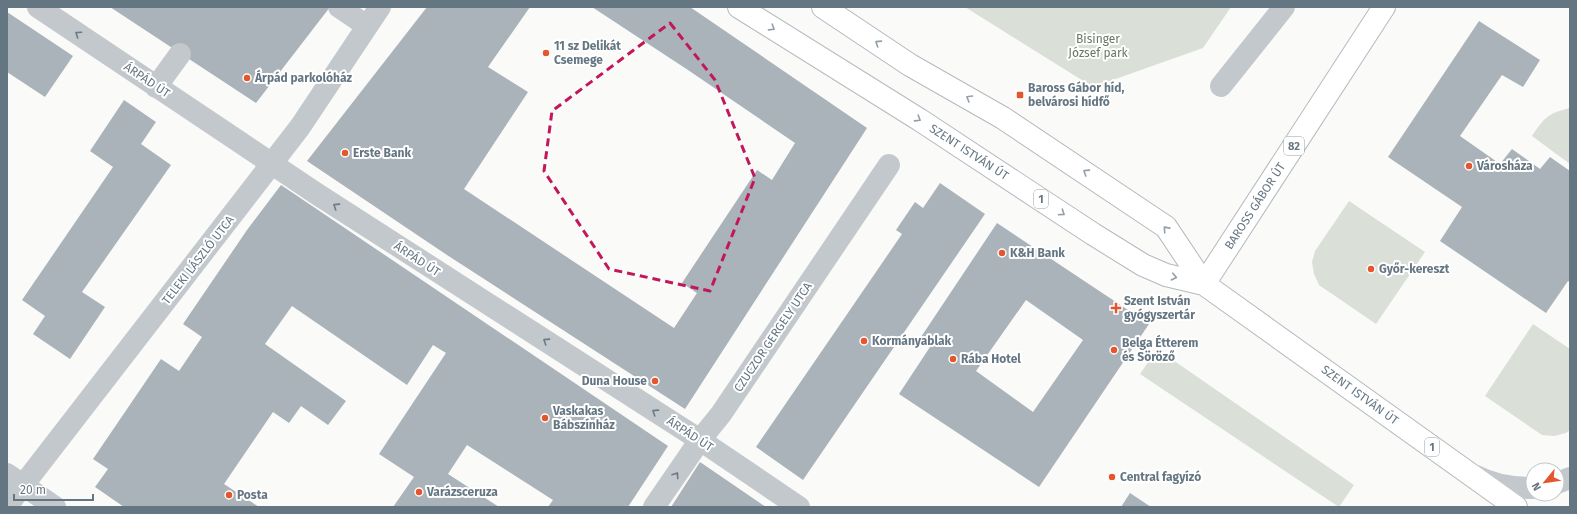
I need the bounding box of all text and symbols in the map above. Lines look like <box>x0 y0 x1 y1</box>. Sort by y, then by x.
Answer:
one-way arrow <box>768 23 775 31</box>
one-way arrow <box>75 32 82 39</box>
park label: Bisinger József park <box>1068 32 1129 60</box>
place label: 11 sz Delikát Csemege <box>554 39 621 67</box>
one-way arrow <box>875 41 882 48</box>
marker: 11 sz Delikát Csemege <box>541 48 551 58</box>
street label: ÁRPÁD ÚT <box>121 59 174 101</box>
place label: Árpád parkolóház <box>254 69 352 85</box>
marker: Árpád parkolóház <box>242 73 252 83</box>
place label: Baross Gábor híd, belvárosi hídfő <box>1028 81 1124 109</box>
marker: Baross Gábor híd, belvárosi hídfő <box>1015 90 1025 100</box>
one-way arrow <box>966 96 974 103</box>
one-way arrow <box>914 114 921 122</box>
street label: SZENT ISTVÁN ÚT <box>927 120 1012 183</box>
road number: 82 <box>1284 137 1304 155</box>
place label: Erste Bank <box>353 146 411 160</box>
marker: Erste Bank <box>340 148 350 158</box>
street label: BAROSS GÁBOR ÚT <box>1221 159 1289 252</box>
place label: Városháza <box>1476 159 1533 173</box>
marker: Városháza <box>1464 161 1474 171</box>
one-way arrow <box>1083 170 1090 177</box>
road number: 1 <box>1034 190 1048 208</box>
one-way arrow <box>333 204 340 211</box>
one-way arrow <box>1058 209 1065 216</box>
street label: TELEKI LÁSZLÓ UTCA <box>158 212 237 307</box>
one-way arrow <box>1163 226 1171 234</box>
street label: ÁRPÁD ÚT <box>391 238 444 280</box>
place label: K&H Bank <box>1010 246 1065 260</box>
marker: K&H Bank <box>997 248 1007 258</box>
place label: Győr-kereszt <box>1379 262 1450 276</box>
marker: Győr-kereszt <box>1366 264 1376 274</box>
one-way arrow <box>1171 273 1177 281</box>
street label: CZUCZOR GERGELY UTCA <box>731 279 815 394</box>
place label: Szent István gyógyszertár <box>1124 294 1195 322</box>
marker: Szent István gyógyszertár <box>1111 303 1121 313</box>
place label: Kormányablak <box>872 334 952 348</box>
place label: Belga Étterem és Söröző <box>1122 334 1198 364</box>
marker: Kormányablak <box>859 336 869 346</box>
one-way arrow <box>543 339 550 346</box>
marker: Belga Étterem és Söröző <box>1109 345 1119 355</box>
place label: Rába Hotel <box>961 352 1021 366</box>
marker: Rába Hotel <box>948 354 958 364</box>
street label: SZENT ISTVÁN ÚT <box>1319 362 1402 428</box>
place label: Duna House <box>582 374 647 388</box>
marker: Duna House <box>650 376 660 386</box>
place label: Vaskakas Bábszínház <box>552 404 615 432</box>
one-way arrow <box>652 409 659 416</box>
marker: Vaskakas Bábszínház <box>540 413 550 423</box>
street label: ÁRPÁD ÚT <box>664 413 717 455</box>
road number: 1 <box>1425 438 1439 456</box>
north arrow <box>1525 462 1565 502</box>
place label: Central fagyízó <box>1120 470 1201 484</box>
one-way arrow <box>671 472 679 479</box>
marker: Central fagyízó <box>1107 472 1117 482</box>
scale bar <box>14 476 93 502</box>
text: N <box>1529 480 1544 493</box>
text: 20 m <box>20 483 46 497</box>
place label: Varázsceruza <box>426 485 498 499</box>
marker: Varázsceruza <box>414 487 424 497</box>
place label: Posta <box>237 488 268 502</box>
marker: Posta <box>224 490 234 500</box>

